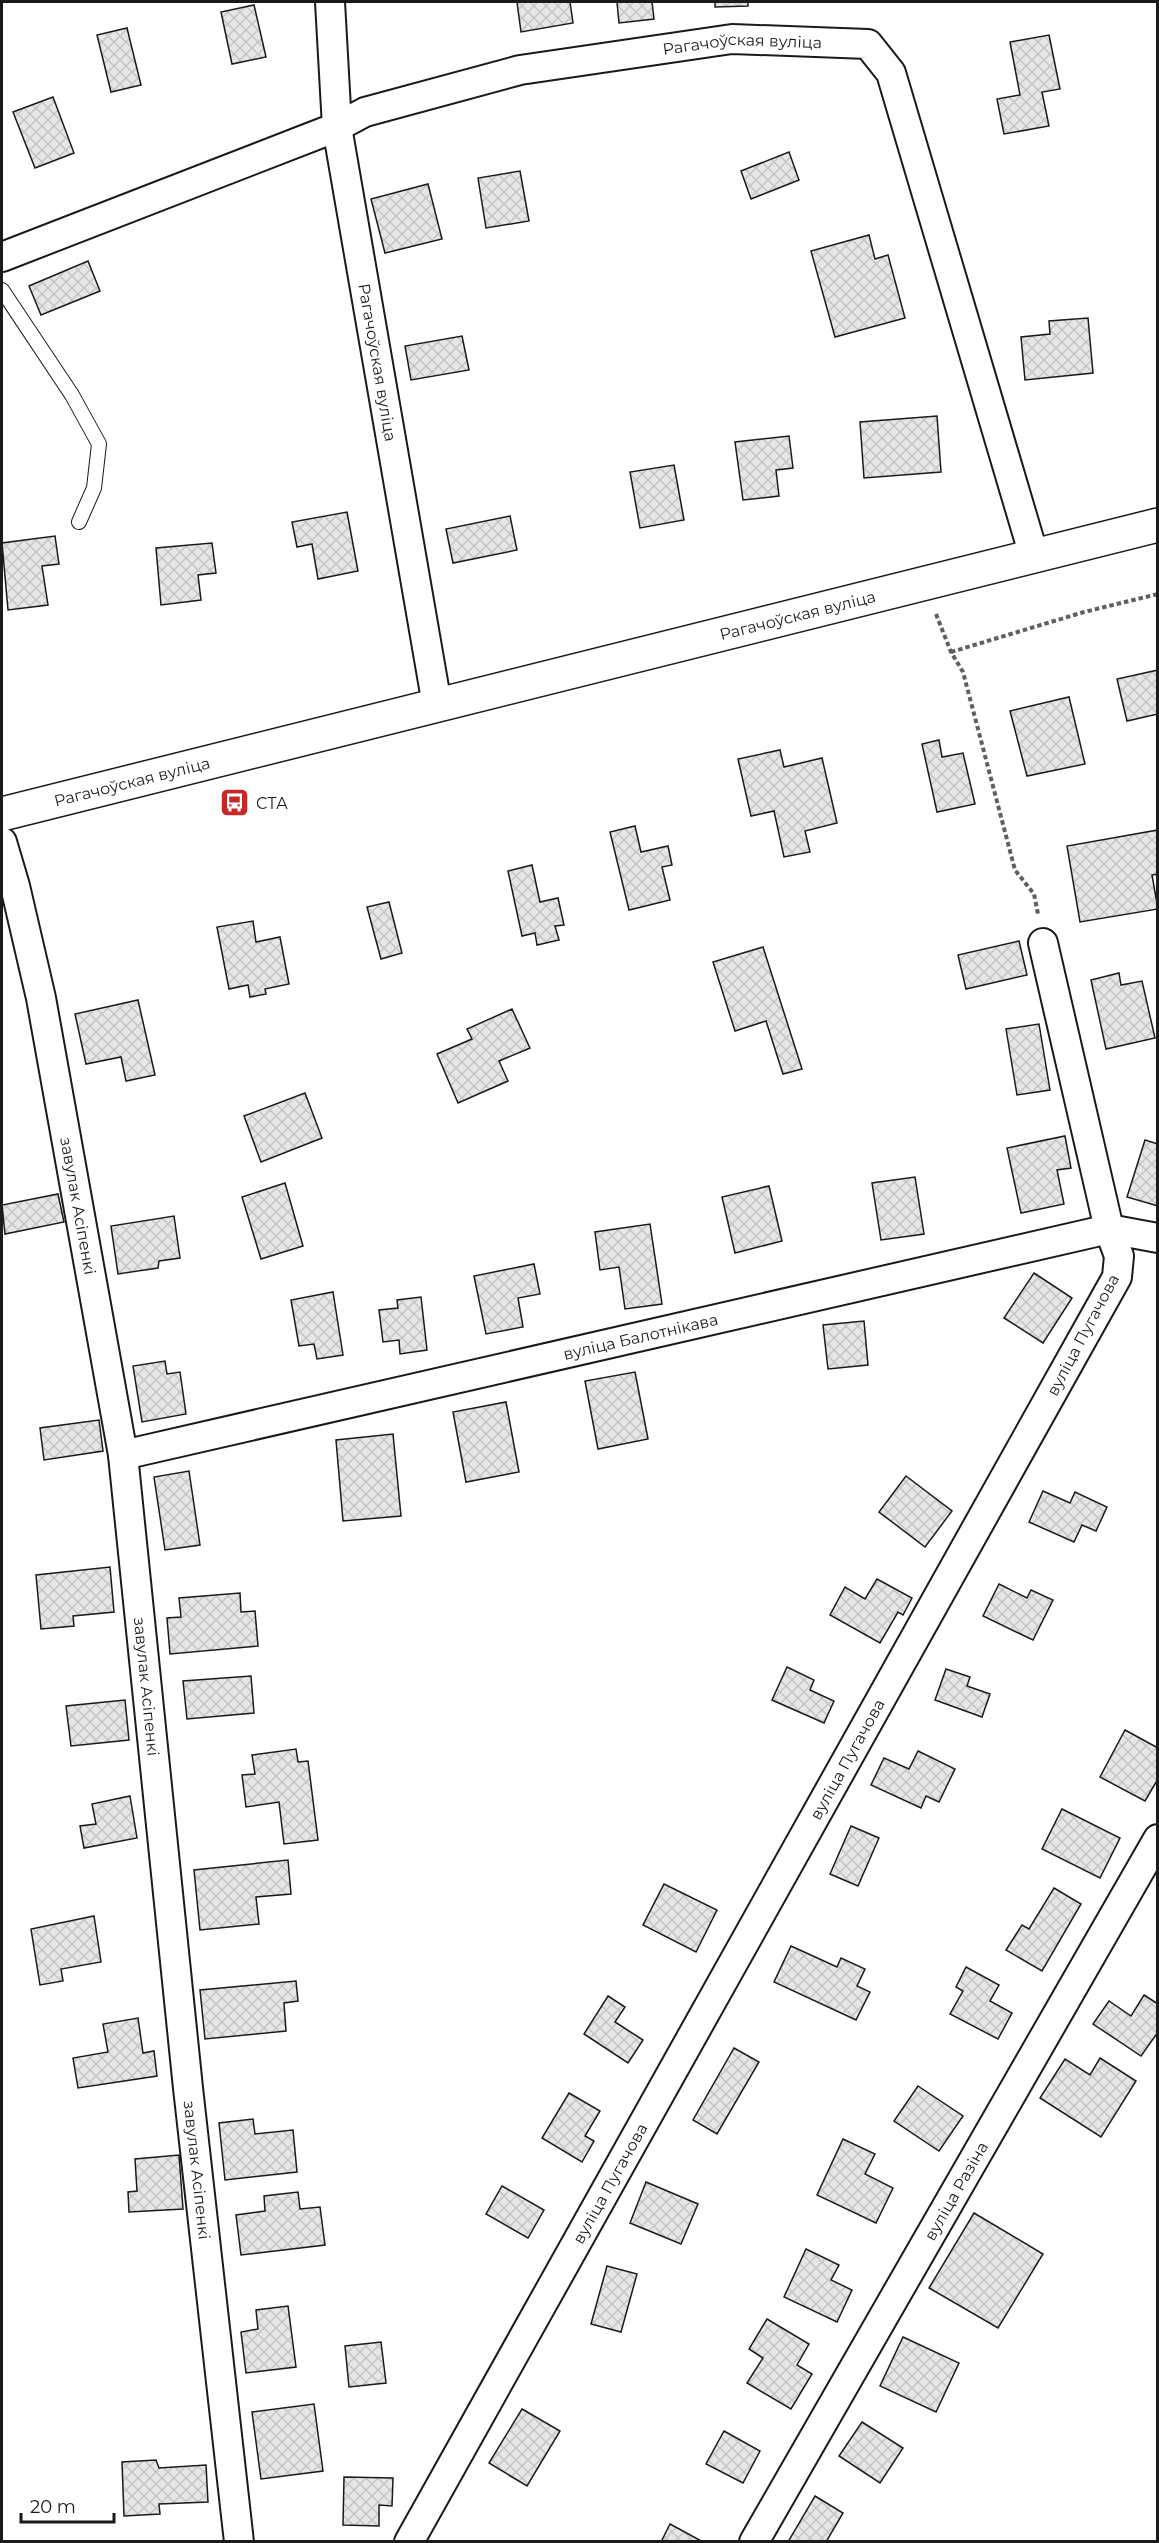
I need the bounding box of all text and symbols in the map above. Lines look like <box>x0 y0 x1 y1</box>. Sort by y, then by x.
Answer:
street label: Рагачоўская вуліца <box>661 29 822 59</box>
street label: Рагачоўская вуліца <box>355 282 401 443</box>
street label: Рагачоўская вуліца <box>718 586 877 644</box>
street label: Рагачоўская вуліца <box>52 753 212 810</box>
bus stop icon: СТА <box>219 787 251 819</box>
place label: СТА <box>256 794 288 813</box>
street label: завулак Асіпенкі <box>57 1135 100 1276</box>
street label: вуліца Пугачова <box>1043 1271 1123 1399</box>
street label: вуліца Балотнікава <box>561 1309 720 1363</box>
street label: завулак Асіпенкі <box>130 1616 163 1757</box>
street label: вуліца Пугачова <box>806 1696 888 1823</box>
street label: завулак Асіпенкі <box>180 2100 214 2240</box>
street label: вуліца Пугачова <box>568 2120 651 2247</box>
street label: вуліца Разіна <box>920 2138 992 2244</box>
scale bar <box>21 2486 114 2524</box>
text: 20 m <box>30 2496 76 2518</box>

